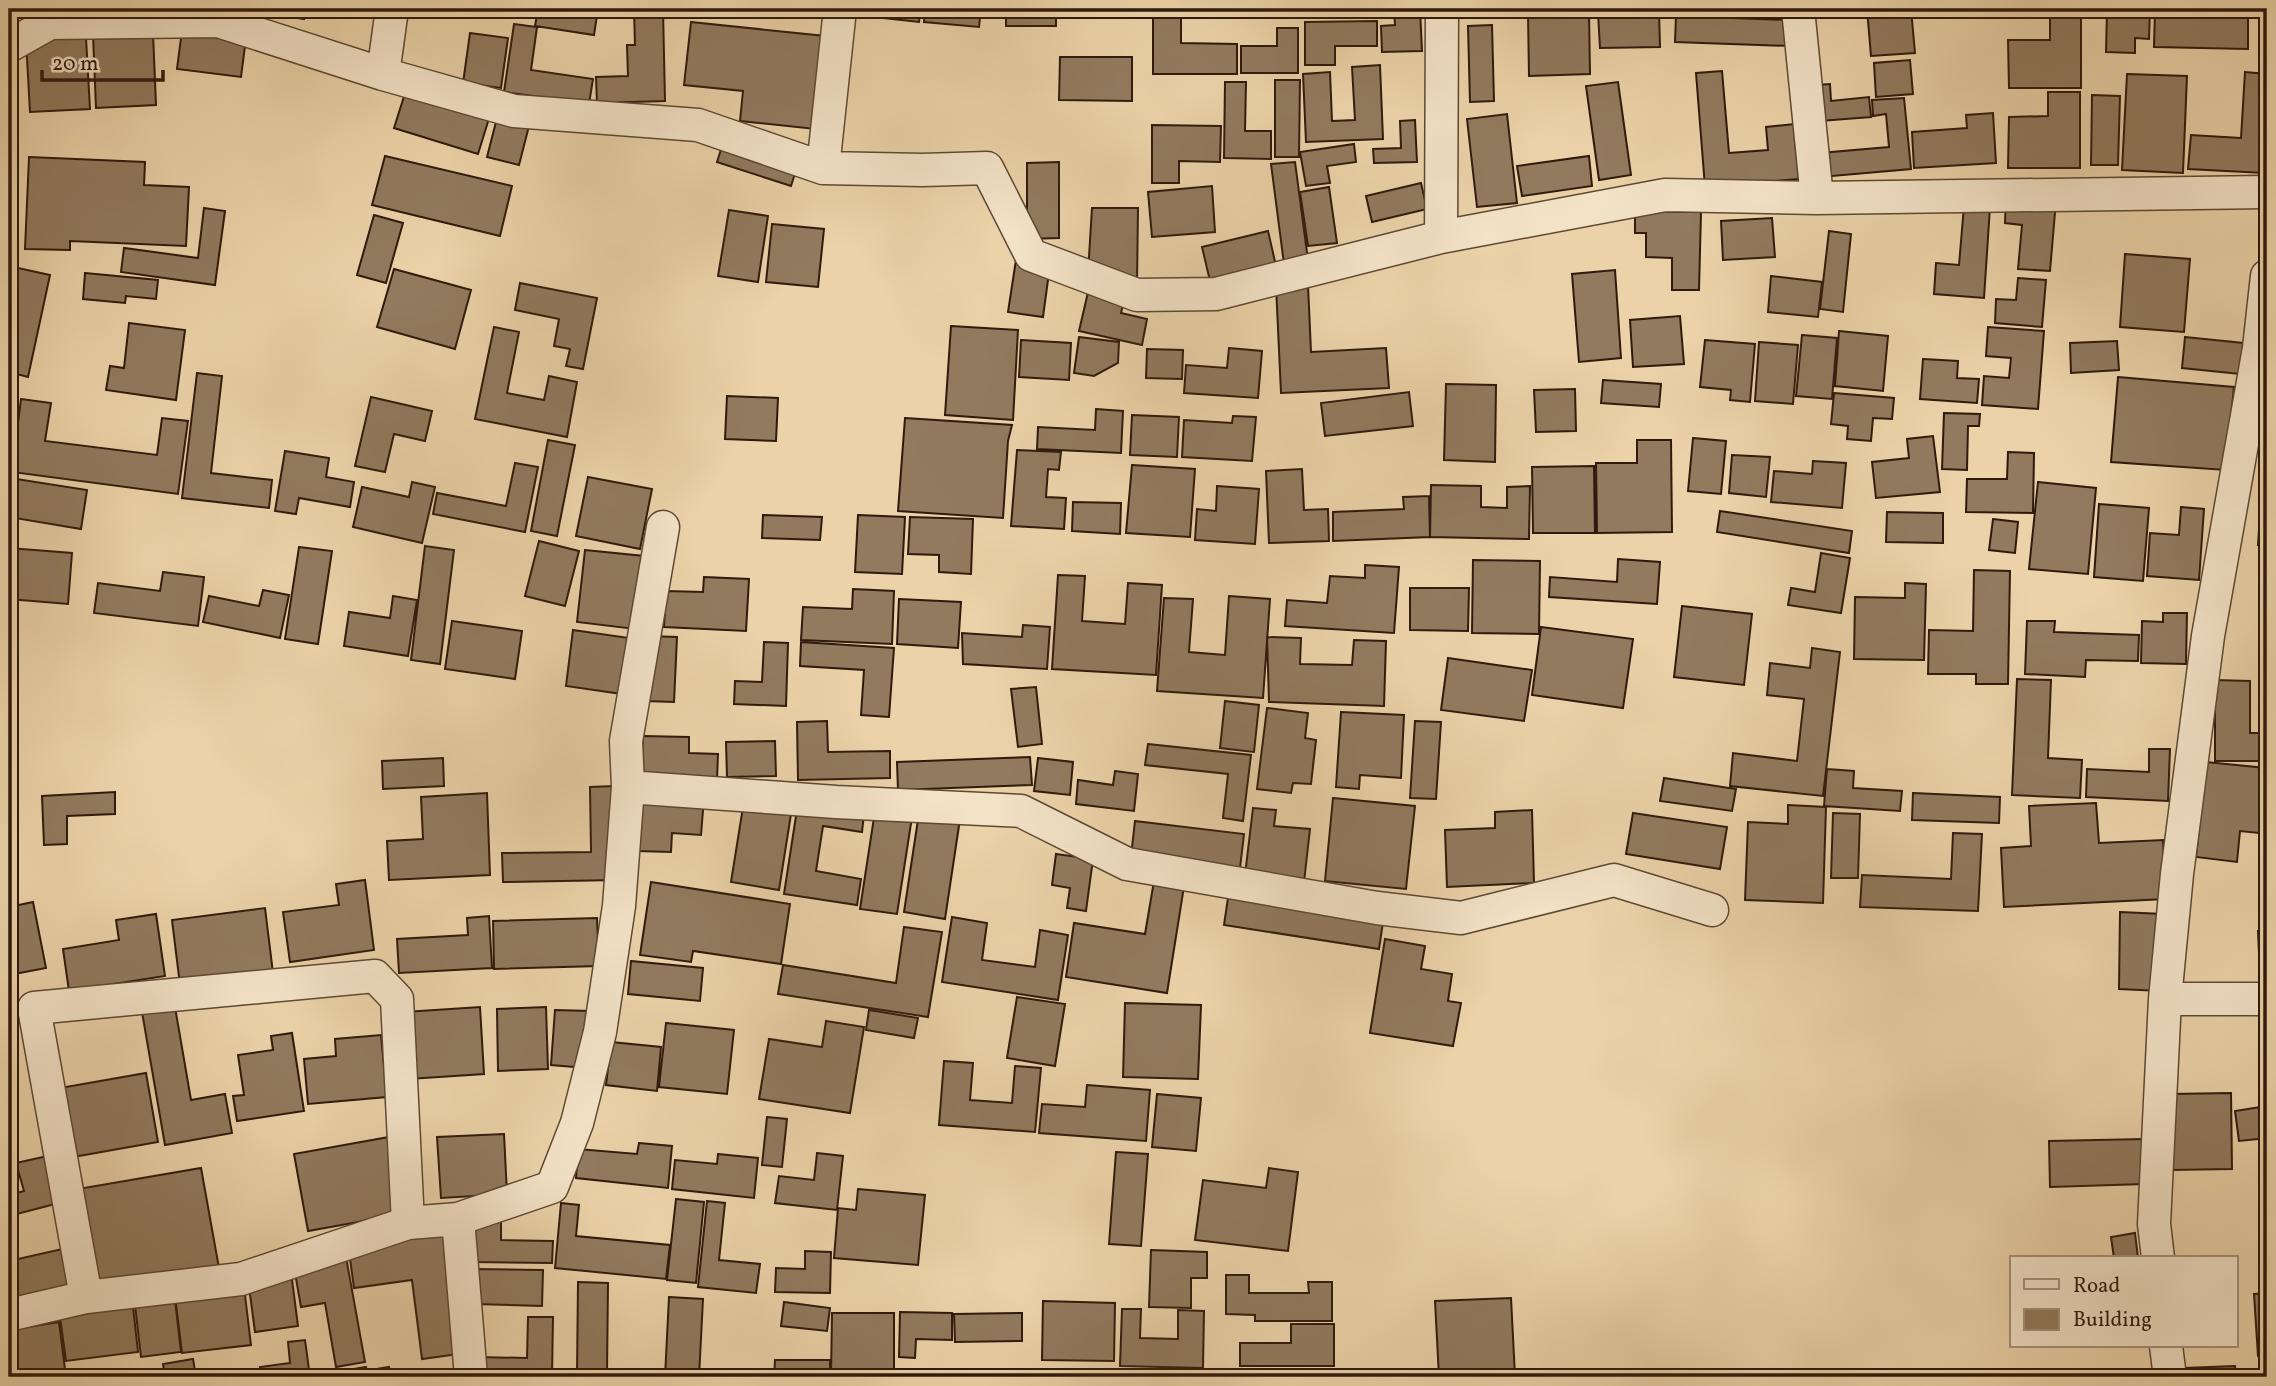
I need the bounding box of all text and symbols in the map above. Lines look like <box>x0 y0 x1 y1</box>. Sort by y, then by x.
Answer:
scale bar <box>42 38 163 82</box>
text: 20 m <box>52 50 98 79</box>
legend <box>2010 1256 2238 1348</box>
text: Road <box>2073 1272 2120 1301</box>
text: Building <box>2073 1306 2152 1335</box>

